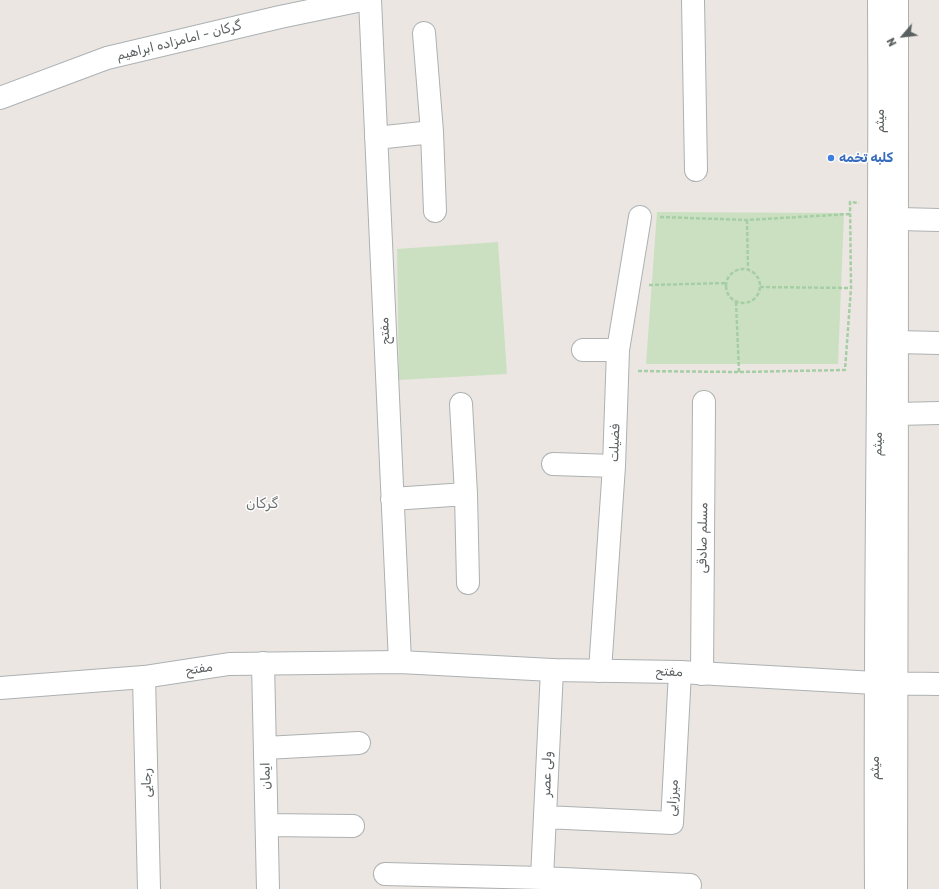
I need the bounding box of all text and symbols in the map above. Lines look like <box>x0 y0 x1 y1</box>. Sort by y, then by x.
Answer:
north arrow <box>883 16 923 56</box>
street label: گرکان - امامزاده ابراهیم <box>115 18 243 64</box>
text: N <box>884 35 900 48</box>
street label: میثم <box>872 109 888 133</box>
place label: کلبه تخمه <box>839 150 893 166</box>
marker: کلبه تخمه <box>826 153 836 163</box>
street label: مفتح <box>376 317 394 345</box>
street label: فضیلت <box>607 424 623 462</box>
street label: میثم <box>870 432 886 456</box>
district label: گرکان <box>246 496 278 512</box>
street label: مسلم صادقی <box>695 502 711 574</box>
street label: مفتح <box>184 659 214 679</box>
street label: مفتح <box>655 664 683 680</box>
street label: ولی عصر <box>538 751 556 797</box>
street label: میثم <box>867 756 883 780</box>
street label: ایمان <box>258 762 274 790</box>
street label: رجایی <box>139 768 155 798</box>
street label: میرزایی <box>664 779 682 817</box>

